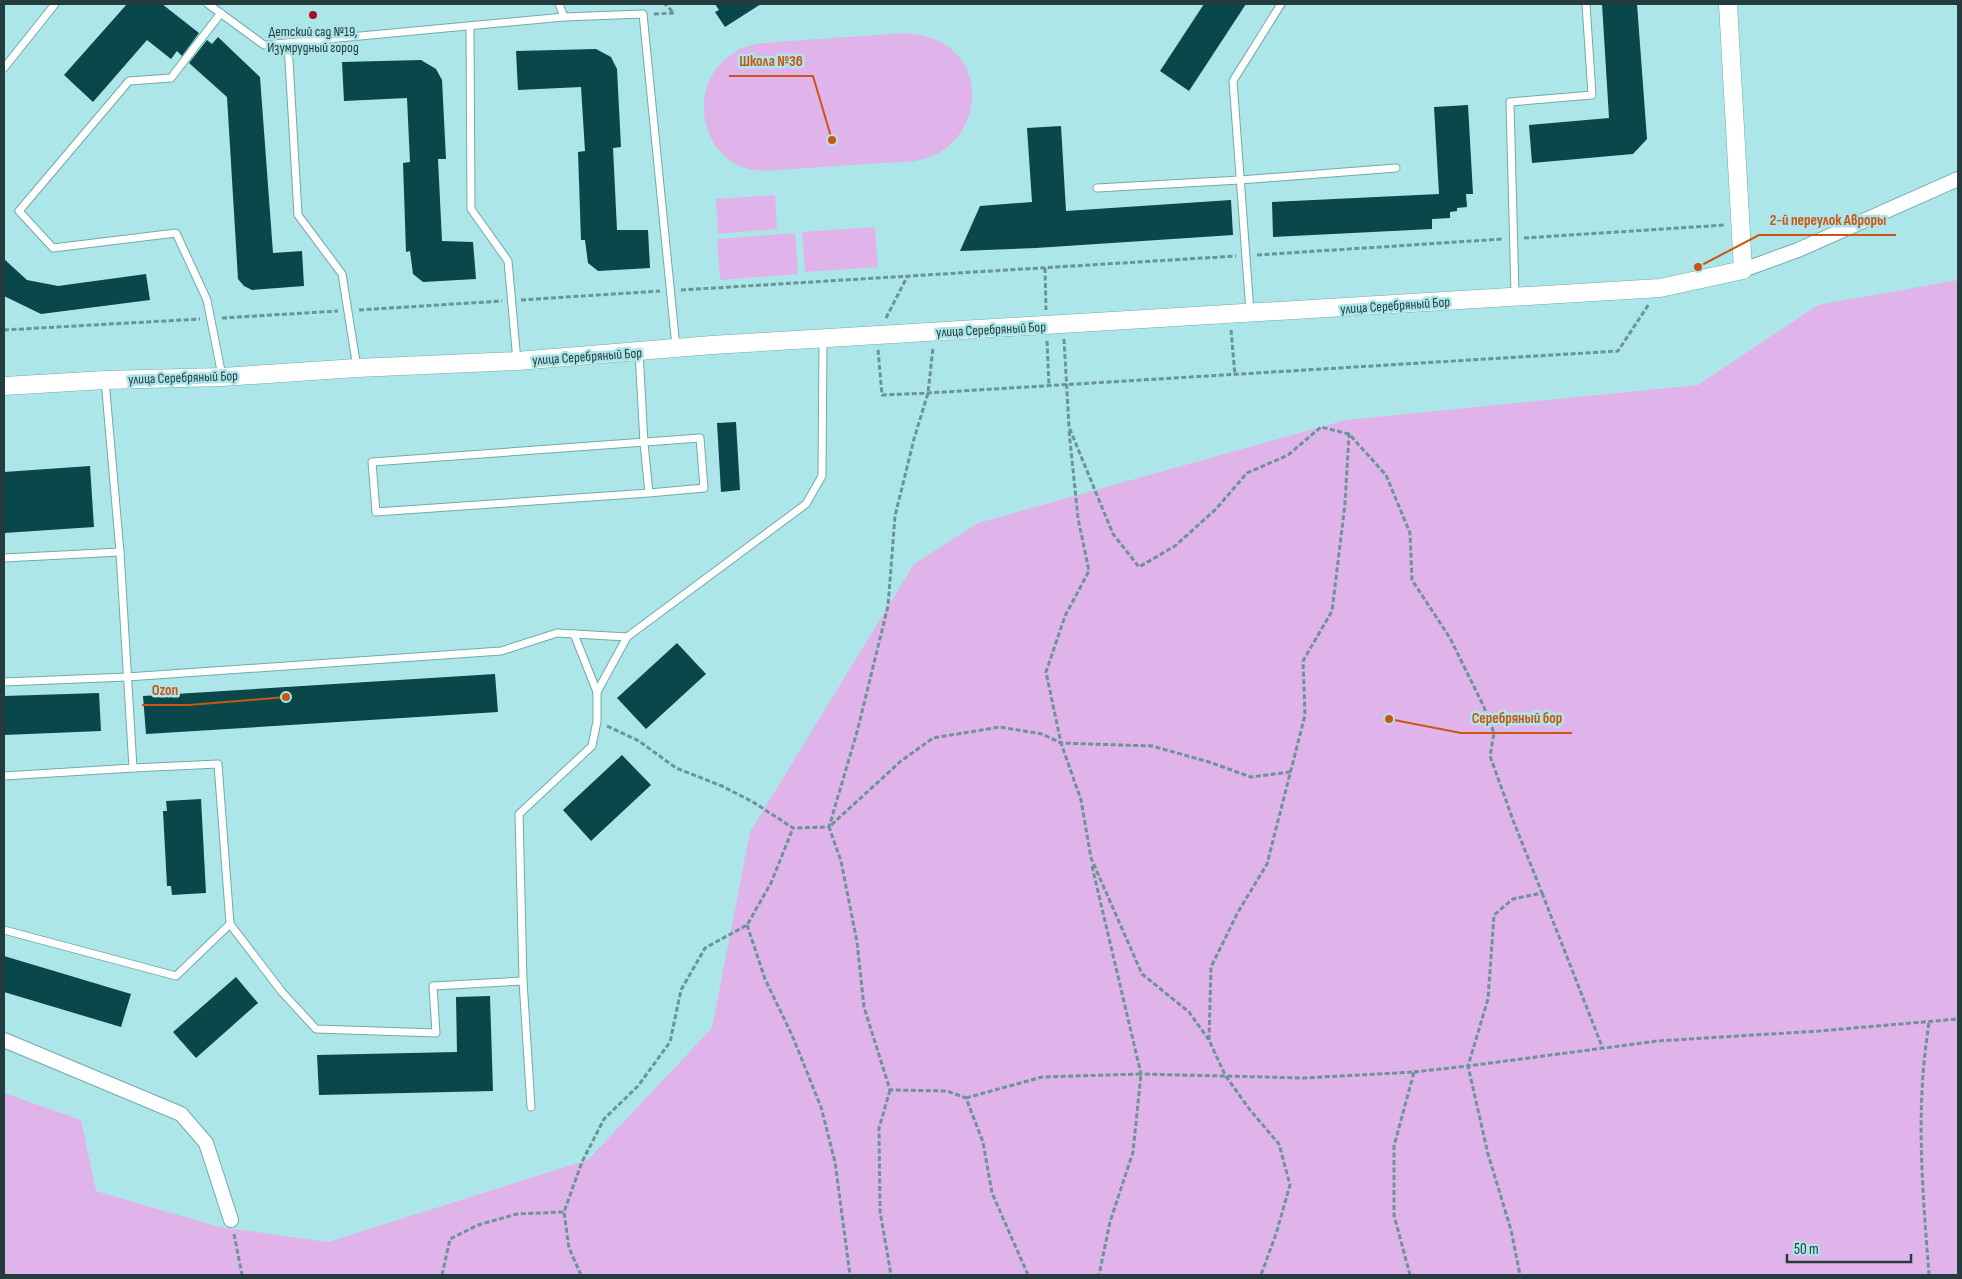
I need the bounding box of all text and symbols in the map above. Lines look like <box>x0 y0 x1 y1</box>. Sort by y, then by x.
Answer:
marker: Детский сад №19, Изумрудный город <box>307 9 319 21</box>
place label: Детский сад №19, Изумрудный город <box>267 23 359 56</box>
callout: Школа №36 <box>729 46 813 76</box>
text: Школа №36 <box>739 52 803 71</box>
callout: 2-й переулок Авроры <box>1759 205 1896 235</box>
text: 2-й переулок Авроры <box>1770 211 1886 230</box>
street label: улица Серебряный Бор <box>1340 293 1451 318</box>
street label: улица Серебряный Бор <box>936 318 1047 341</box>
street label: улица Серебряный Бор <box>532 344 643 369</box>
street label: улица Серебряный Бор <box>128 367 238 388</box>
callout: Ozon <box>142 675 189 705</box>
text: Ozon <box>152 681 178 700</box>
callout: Серебряный бор <box>1461 703 1572 733</box>
text: Серебряный бор <box>1472 709 1562 728</box>
scale bar <box>1787 1232 1911 1264</box>
text: 50 m <box>1794 1240 1819 1259</box>

